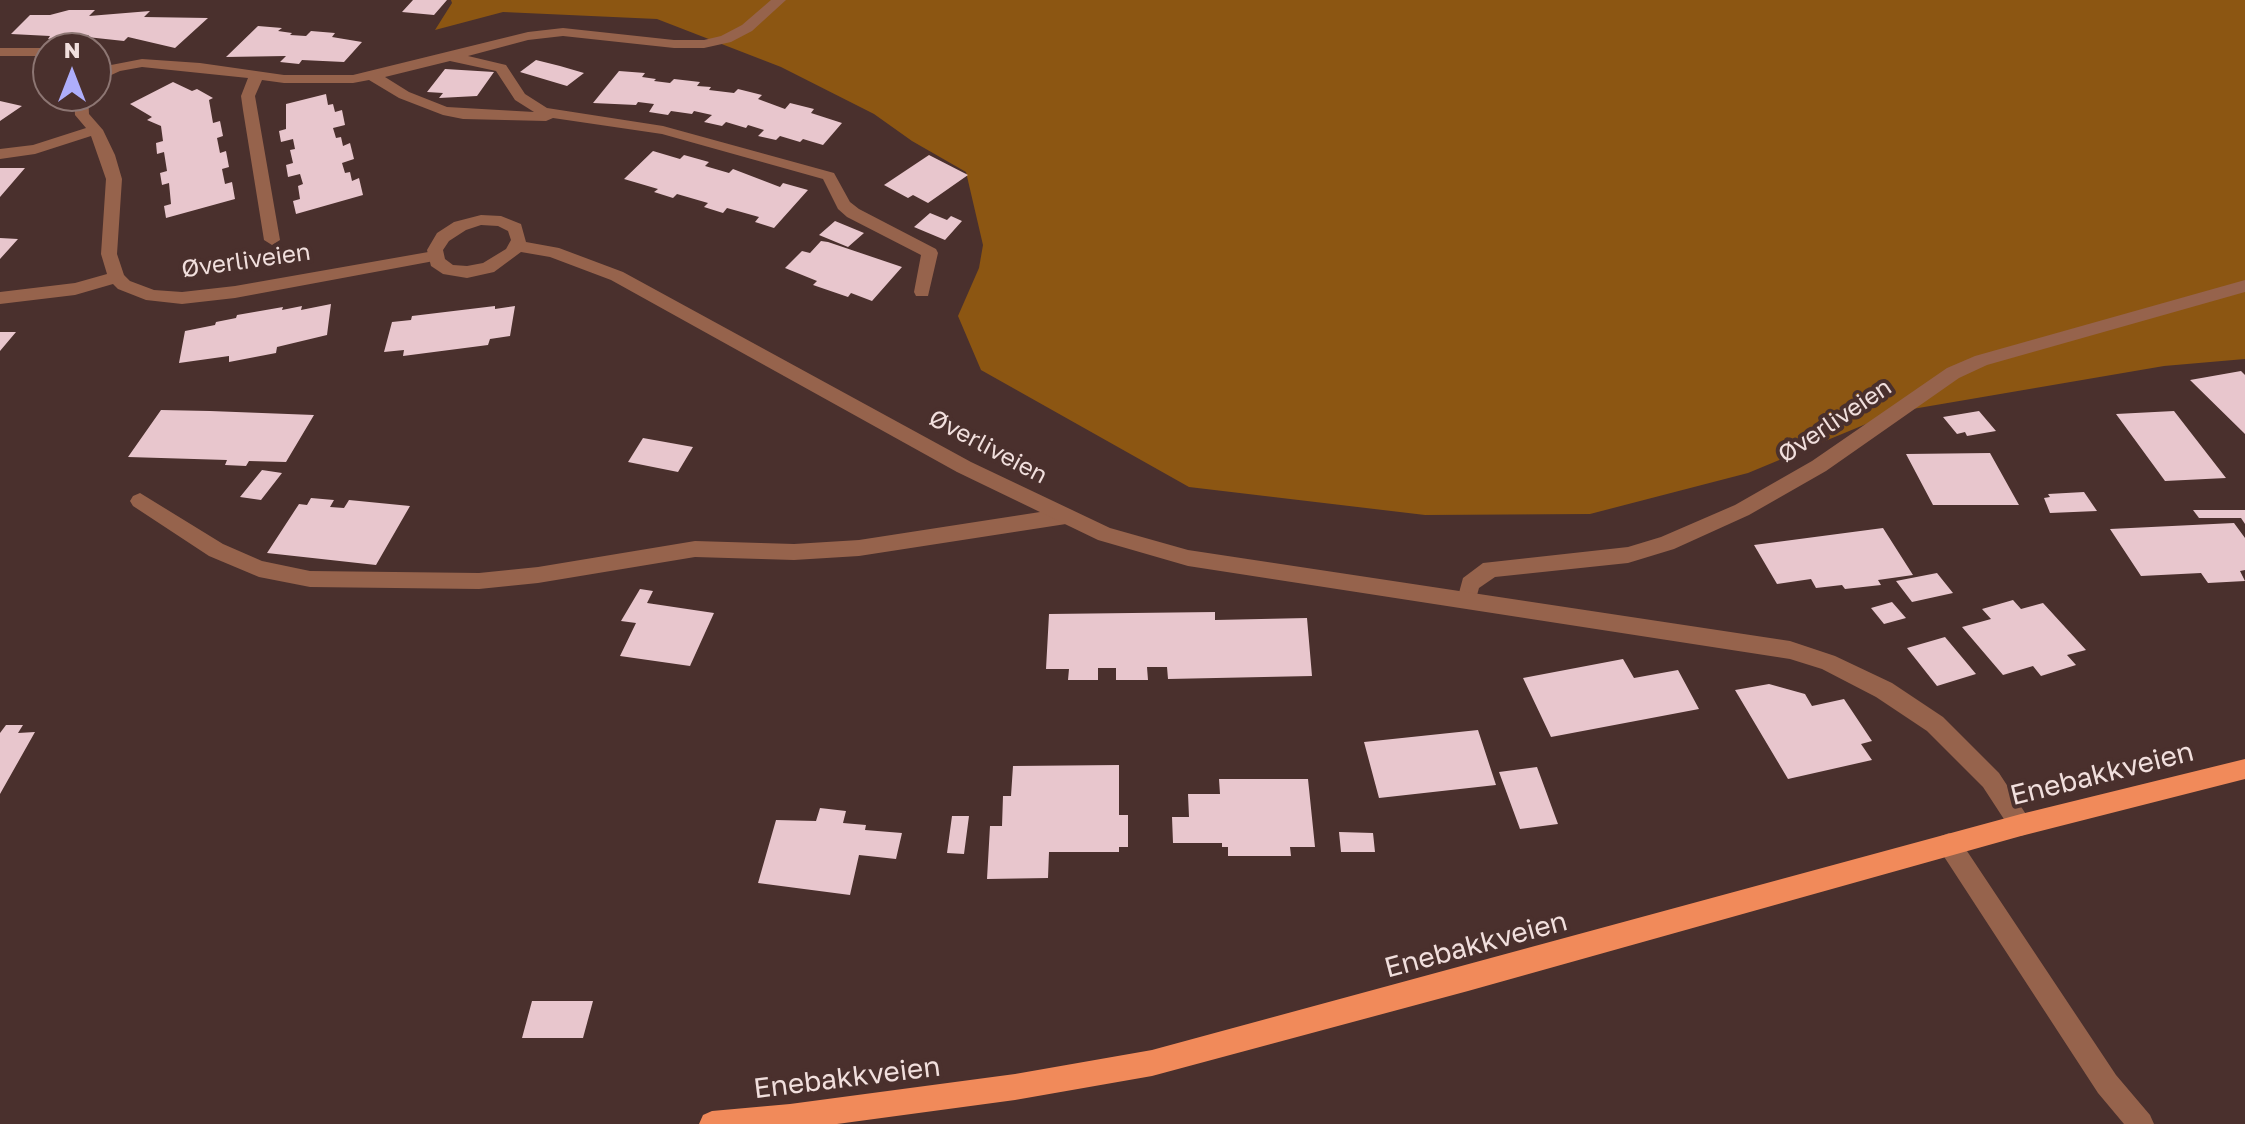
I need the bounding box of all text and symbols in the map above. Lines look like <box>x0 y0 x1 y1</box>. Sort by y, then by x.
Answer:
north arrow <box>32 32 112 112</box>
text: N <box>64 36 80 63</box>
street label: Øverliveien <box>180 238 312 284</box>
street label: Øverliveien <box>1773 373 1897 469</box>
street label: Øverliveien <box>924 404 1052 490</box>
street label: Enebakkveien <box>2007 735 2197 813</box>
street label: Enebakkveien <box>1381 904 1571 986</box>
street label: Enebakkveien <box>752 1050 942 1106</box>

